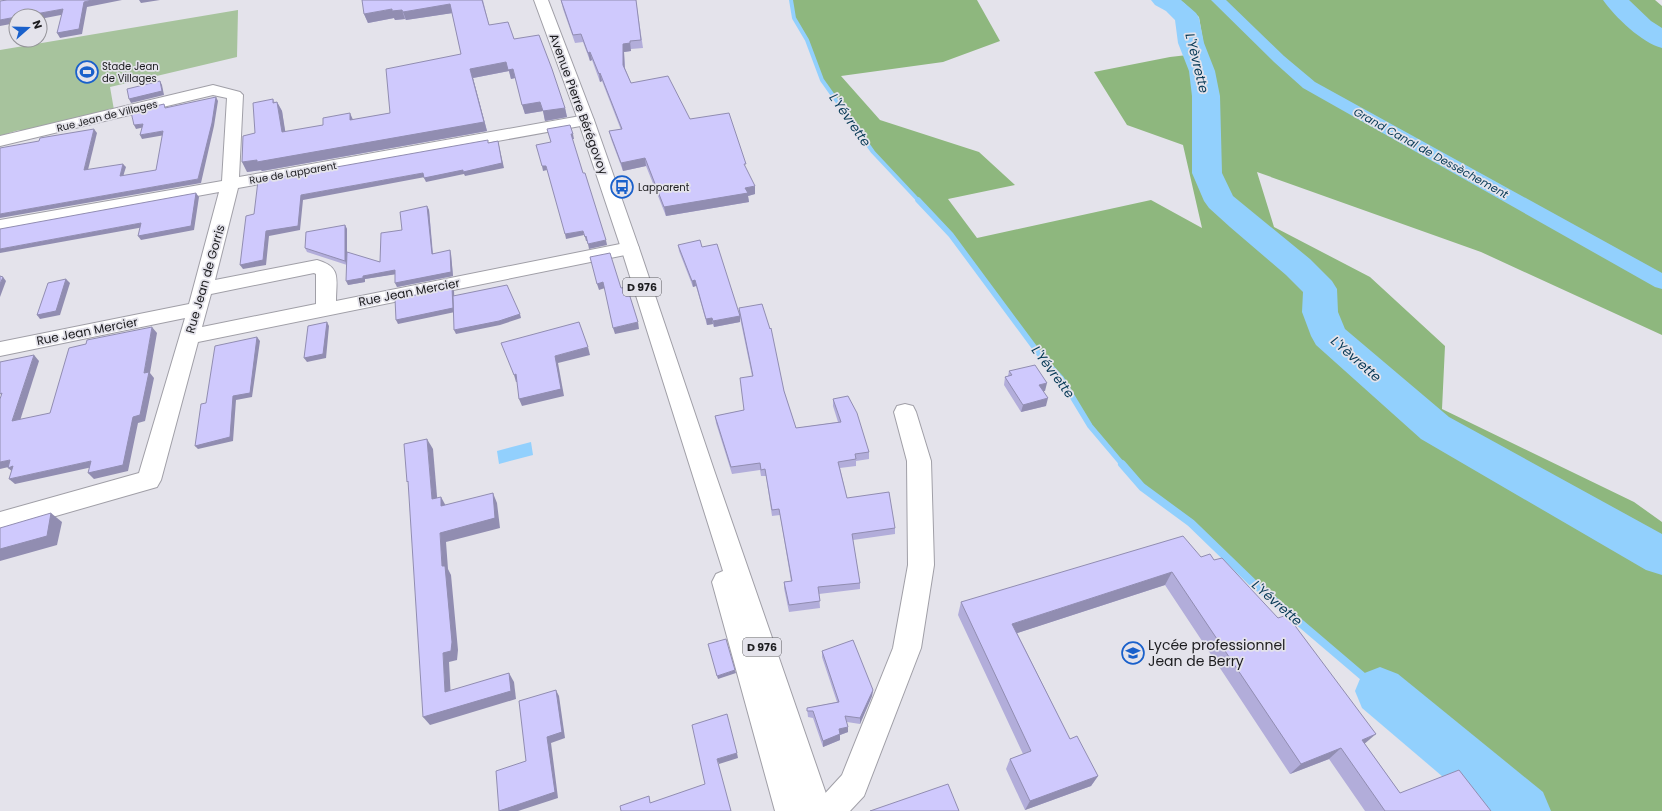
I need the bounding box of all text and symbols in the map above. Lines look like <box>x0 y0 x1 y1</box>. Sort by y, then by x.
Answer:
north arrow <box>8 8 48 48</box>
text: N <box>28 18 46 31</box>
street label: Avenue Pierre Bérégovoy <box>546 31 613 177</box>
water label: L'Yèvrette <box>1180 31 1214 95</box>
sports icon: Stade Jean de Villages <box>74 59 100 85</box>
place label: Stade Jean de Villages <box>102 59 159 86</box>
water label: L'Yévrette <box>825 90 875 150</box>
street label: Rue Jean de Villages <box>55 96 159 136</box>
water label: Grand Canal de Dessèchement <box>1351 104 1512 203</box>
street label: Rue de Lapparent <box>248 158 338 188</box>
bus stop icon: Lapparent <box>609 174 635 200</box>
place label: Lapparent <box>638 180 690 195</box>
street label: Rue Jean de Gorris <box>181 223 229 335</box>
street label: Rue Jean Mercier <box>357 274 462 310</box>
road number: D 976 <box>623 278 661 296</box>
street label: Rue Jean Mercier <box>35 313 140 349</box>
water label: L'Yèvrette <box>1327 332 1385 386</box>
water label: L'Yévrette <box>1027 342 1079 402</box>
water label: L'Yévrette <box>1248 576 1306 630</box>
place label: Lycée professionnel Jean de Berry <box>1148 635 1286 671</box>
road number: D 976 <box>743 638 781 656</box>
school or university icon: Lycée professionnel Jean de Berry <box>1120 640 1146 666</box>

